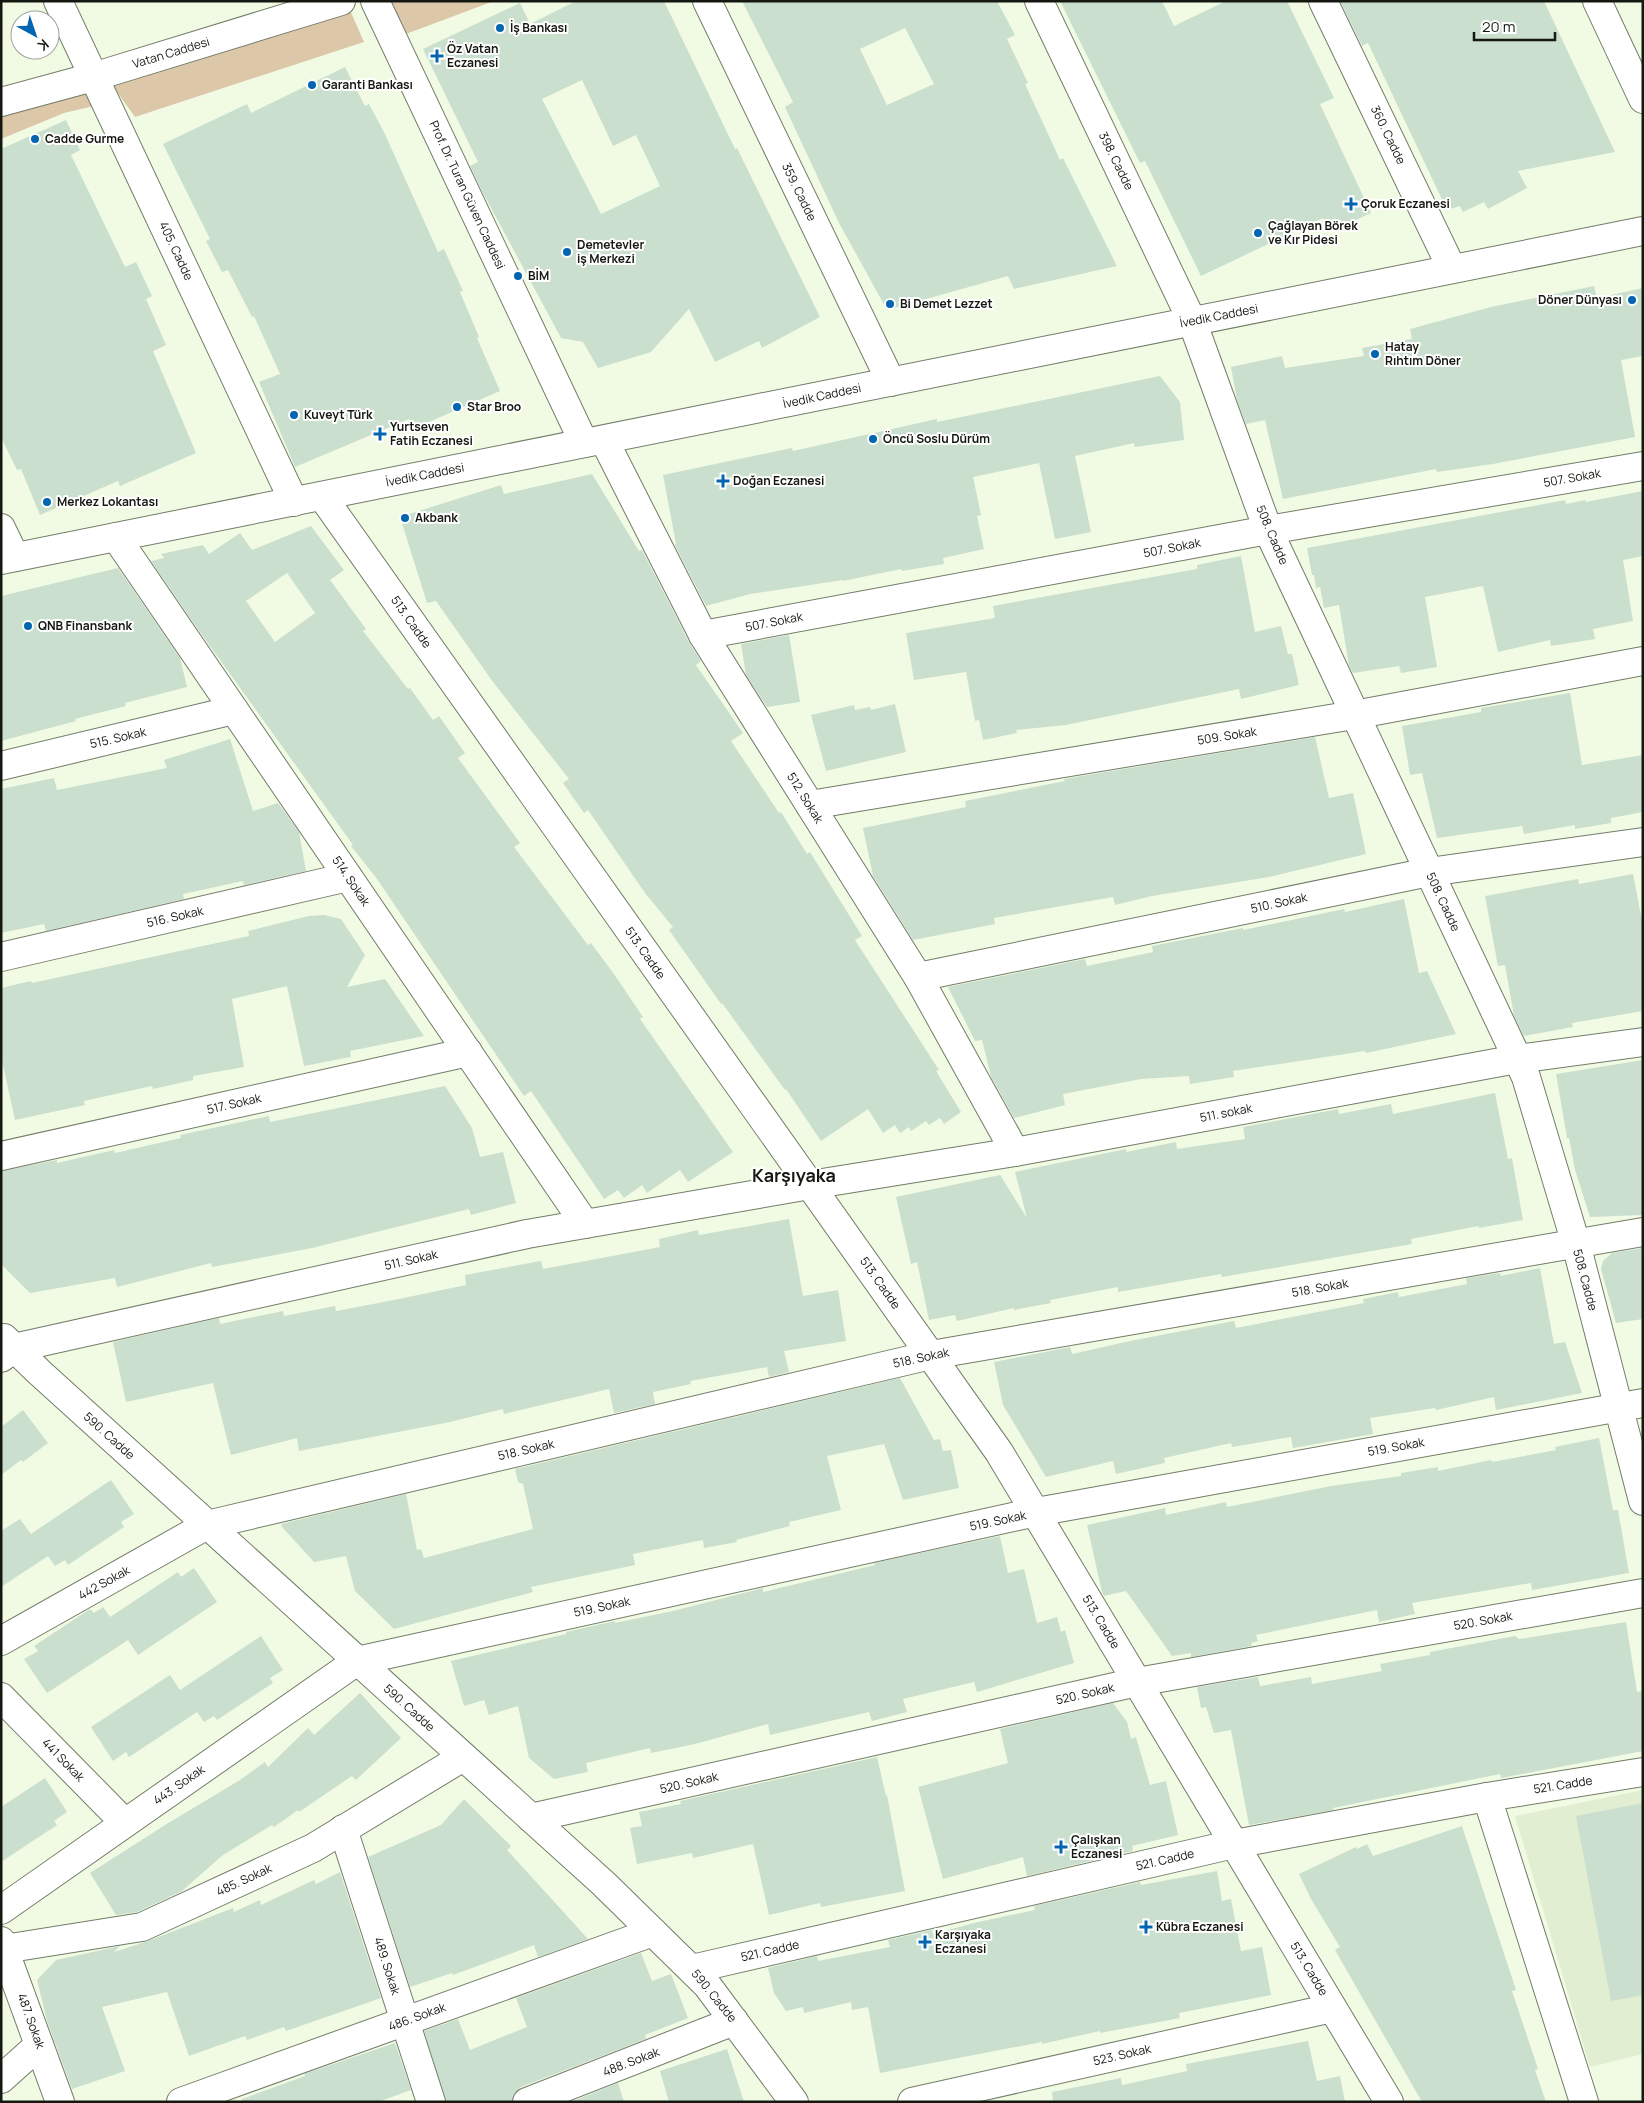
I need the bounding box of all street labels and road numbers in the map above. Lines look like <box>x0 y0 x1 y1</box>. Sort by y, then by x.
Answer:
street label: Vatan Caddesi <box>130 33 212 72</box>
street label: 360. Cadde <box>1367 103 1410 167</box>
street label: Prof. Dr. Turan Güven Caddesi <box>426 118 509 272</box>
street label: 398. Cadde <box>1095 129 1138 193</box>
street label: 359. Cadde <box>778 160 821 224</box>
street label: 405. Cadde <box>155 219 198 283</box>
street label: İvedik Caddesi <box>1178 300 1260 331</box>
street label: İvedik Caddesi <box>781 379 863 412</box>
street label: İvedik Caddesi <box>384 459 466 490</box>
street label: 507. Sokak <box>1542 464 1603 491</box>
street label: 508. Cadde <box>1252 502 1293 567</box>
street label: 507. Sokak <box>1142 533 1203 561</box>
street label: 513. Cadde <box>387 592 436 651</box>
street label: 507. Sokak <box>744 607 805 635</box>
street label: 509. Sokak <box>1196 722 1259 749</box>
street label: 515. Sokak <box>88 723 149 752</box>
street label: 512. Sokak <box>783 769 828 827</box>
street label: 514. Sokak <box>328 852 375 910</box>
street label: 508. Cadde <box>1422 870 1465 934</box>
street label: 510. Sokak <box>1249 888 1310 917</box>
street label: 516. Sokak <box>145 902 206 931</box>
street label: 513. Cadde <box>621 923 670 982</box>
street label: 517. Sokak <box>205 1089 264 1118</box>
street label: 511. sokak <box>1198 1099 1255 1126</box>
street label: 511. Sokak <box>383 1245 440 1274</box>
street label: 508. Cadde <box>1569 1247 1602 1313</box>
street label: 513. Cadde <box>856 1253 905 1312</box>
street label: 518. Sokak <box>1290 1274 1351 1301</box>
street label: 518. Sokak <box>891 1343 952 1372</box>
street label: 590. Cadde <box>80 1408 139 1463</box>
street label: 519. Sokak <box>1366 1433 1427 1460</box>
street label: 518. Sokak <box>496 1435 557 1464</box>
street label: 519. Sokak <box>968 1506 1029 1535</box>
street label: 442 Sokak <box>75 1561 134 1604</box>
street label: 519. Sokak <box>572 1592 633 1621</box>
street label: 513. Cadde <box>1079 1592 1124 1652</box>
street label: 520. Sokak <box>1452 1607 1515 1634</box>
street label: 520. Sokak <box>1054 1678 1117 1708</box>
street label: 590. Cadde <box>380 1680 439 1735</box>
street label: 441 Sokak <box>38 1734 89 1786</box>
street label: 443. Sokak <box>150 1760 209 1809</box>
street label: 520. Sokak <box>658 1767 721 1797</box>
street label: 521. Cadde <box>1532 1771 1594 1798</box>
street label: 521. Cadde <box>1134 1845 1196 1874</box>
street label: 485. Sokak <box>213 1859 275 1900</box>
street label: 489. Sokak <box>370 1935 405 1998</box>
street label: 521. Cadde <box>739 1936 801 1965</box>
street label: 513. Cadde <box>1287 1939 1332 1999</box>
street label: 590. Cadde <box>688 1966 741 2026</box>
street label: 487. Sokak <box>14 1991 50 2052</box>
street label: 486. Sokak <box>386 1998 449 2035</box>
street label: 523. Sokak <box>1091 2039 1153 2069</box>
street label: 488. Sokak <box>600 2043 663 2080</box>

